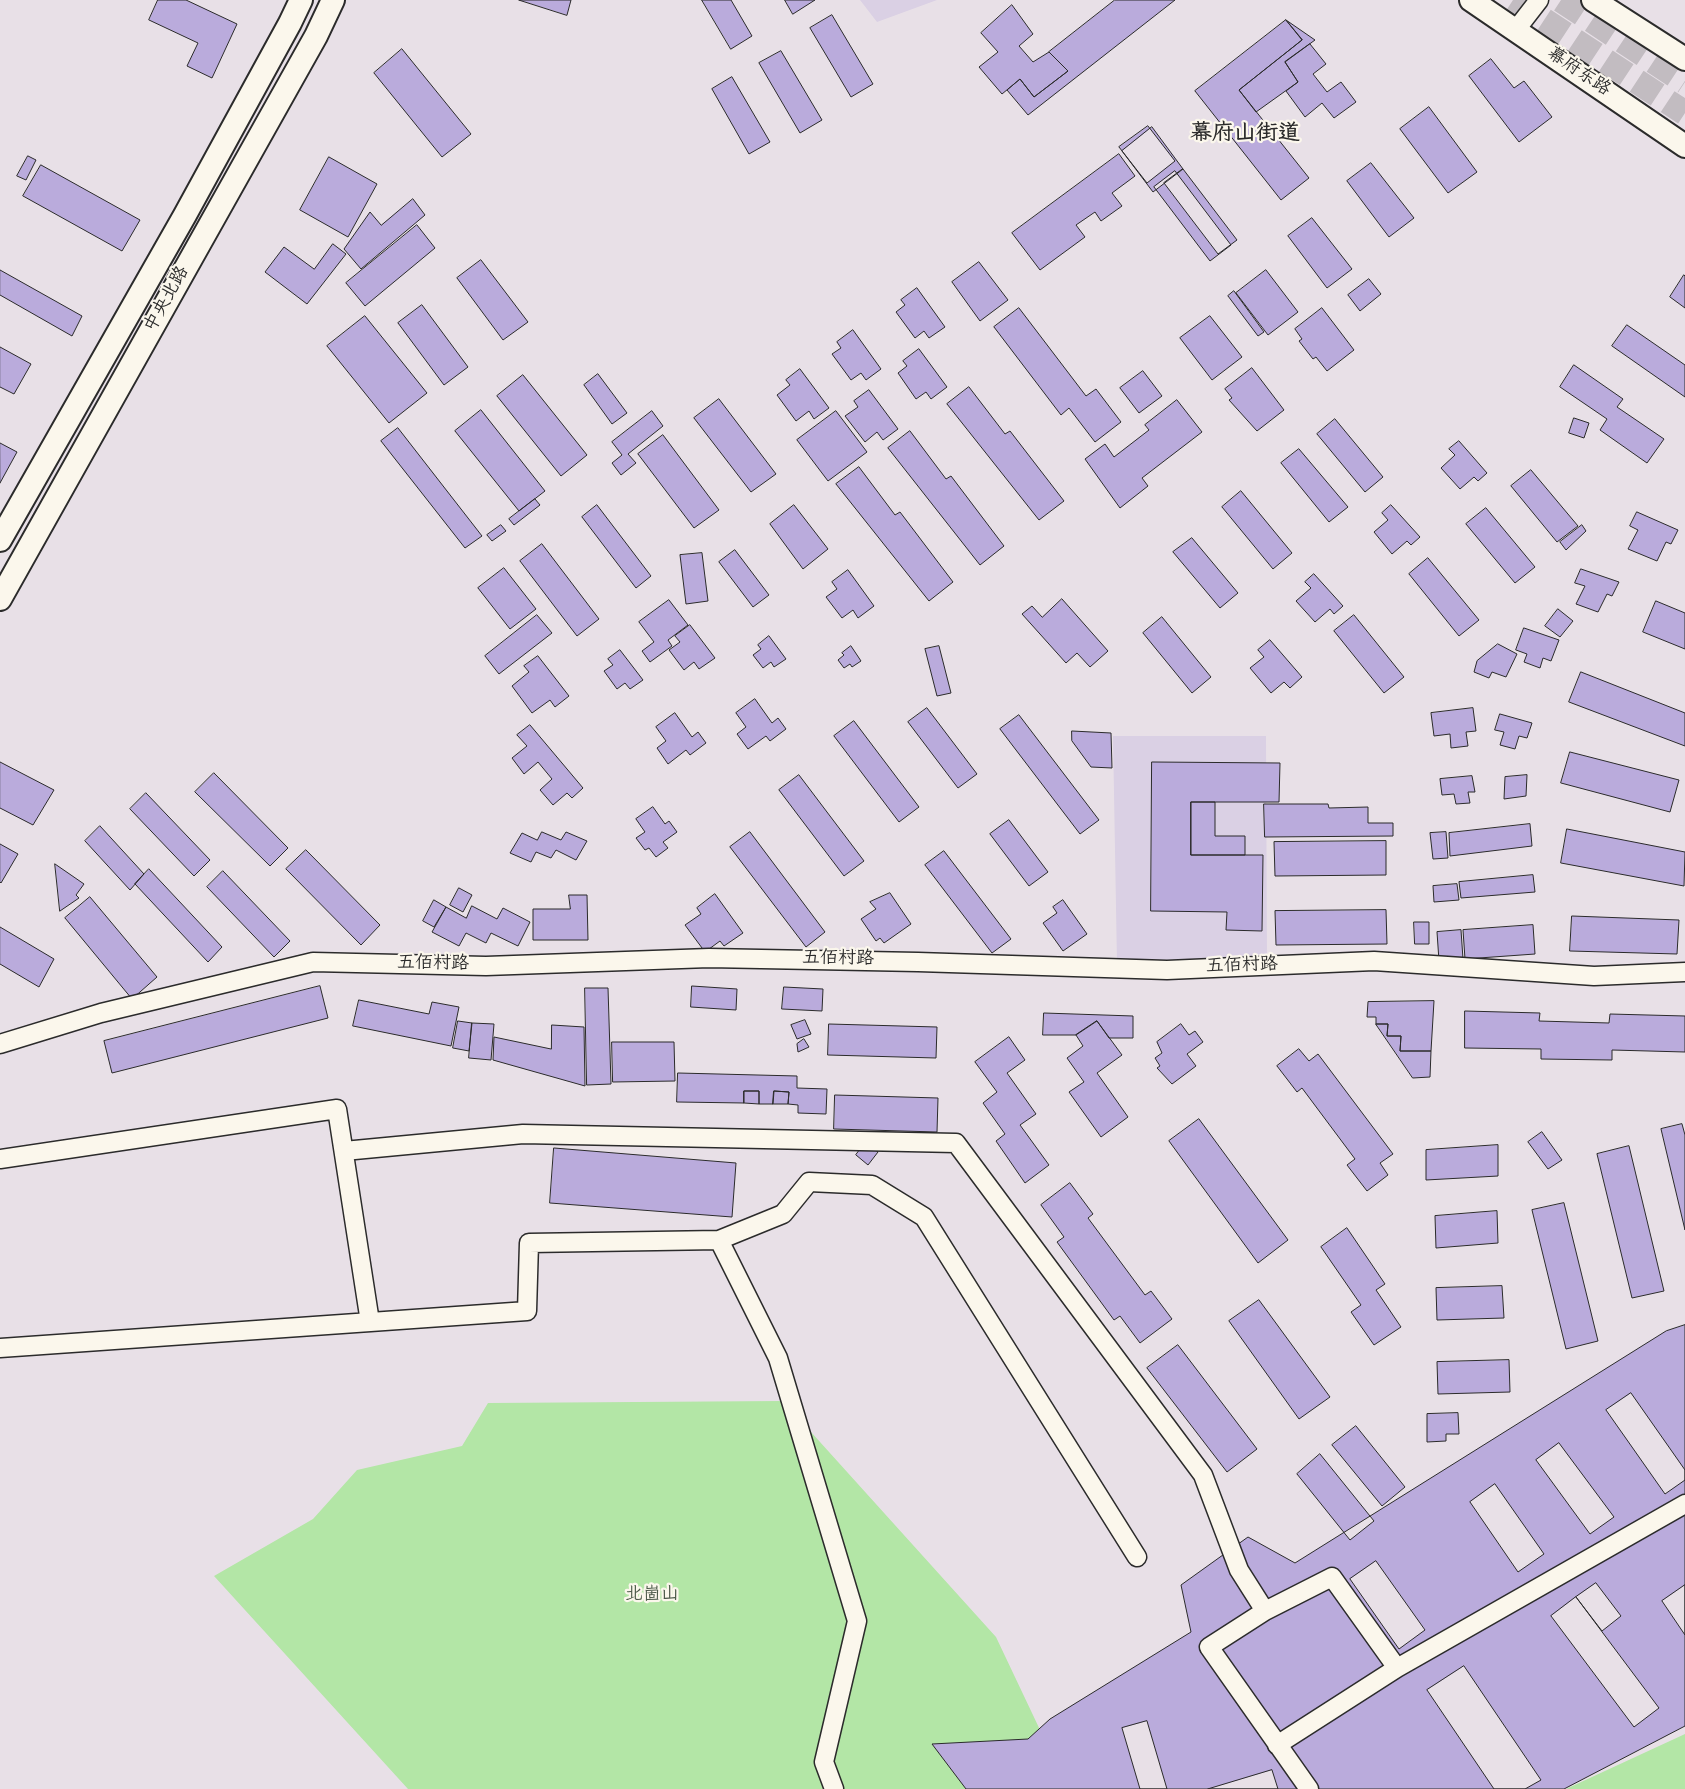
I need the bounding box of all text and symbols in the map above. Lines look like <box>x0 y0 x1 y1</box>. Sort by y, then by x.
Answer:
street label: 幕府东路 <box>1542 44 1614 102</box>
district label: 幕府山街道 <box>1190 123 1300 149</box>
street label: 中央北路 <box>141 263 195 337</box>
street label: 五佰村路 <box>802 949 874 971</box>
street label: 五佰村路 <box>397 954 469 976</box>
street label: 五佰村路 <box>1206 955 1278 979</box>
park label: 北崮山 <box>625 1585 679 1607</box>

